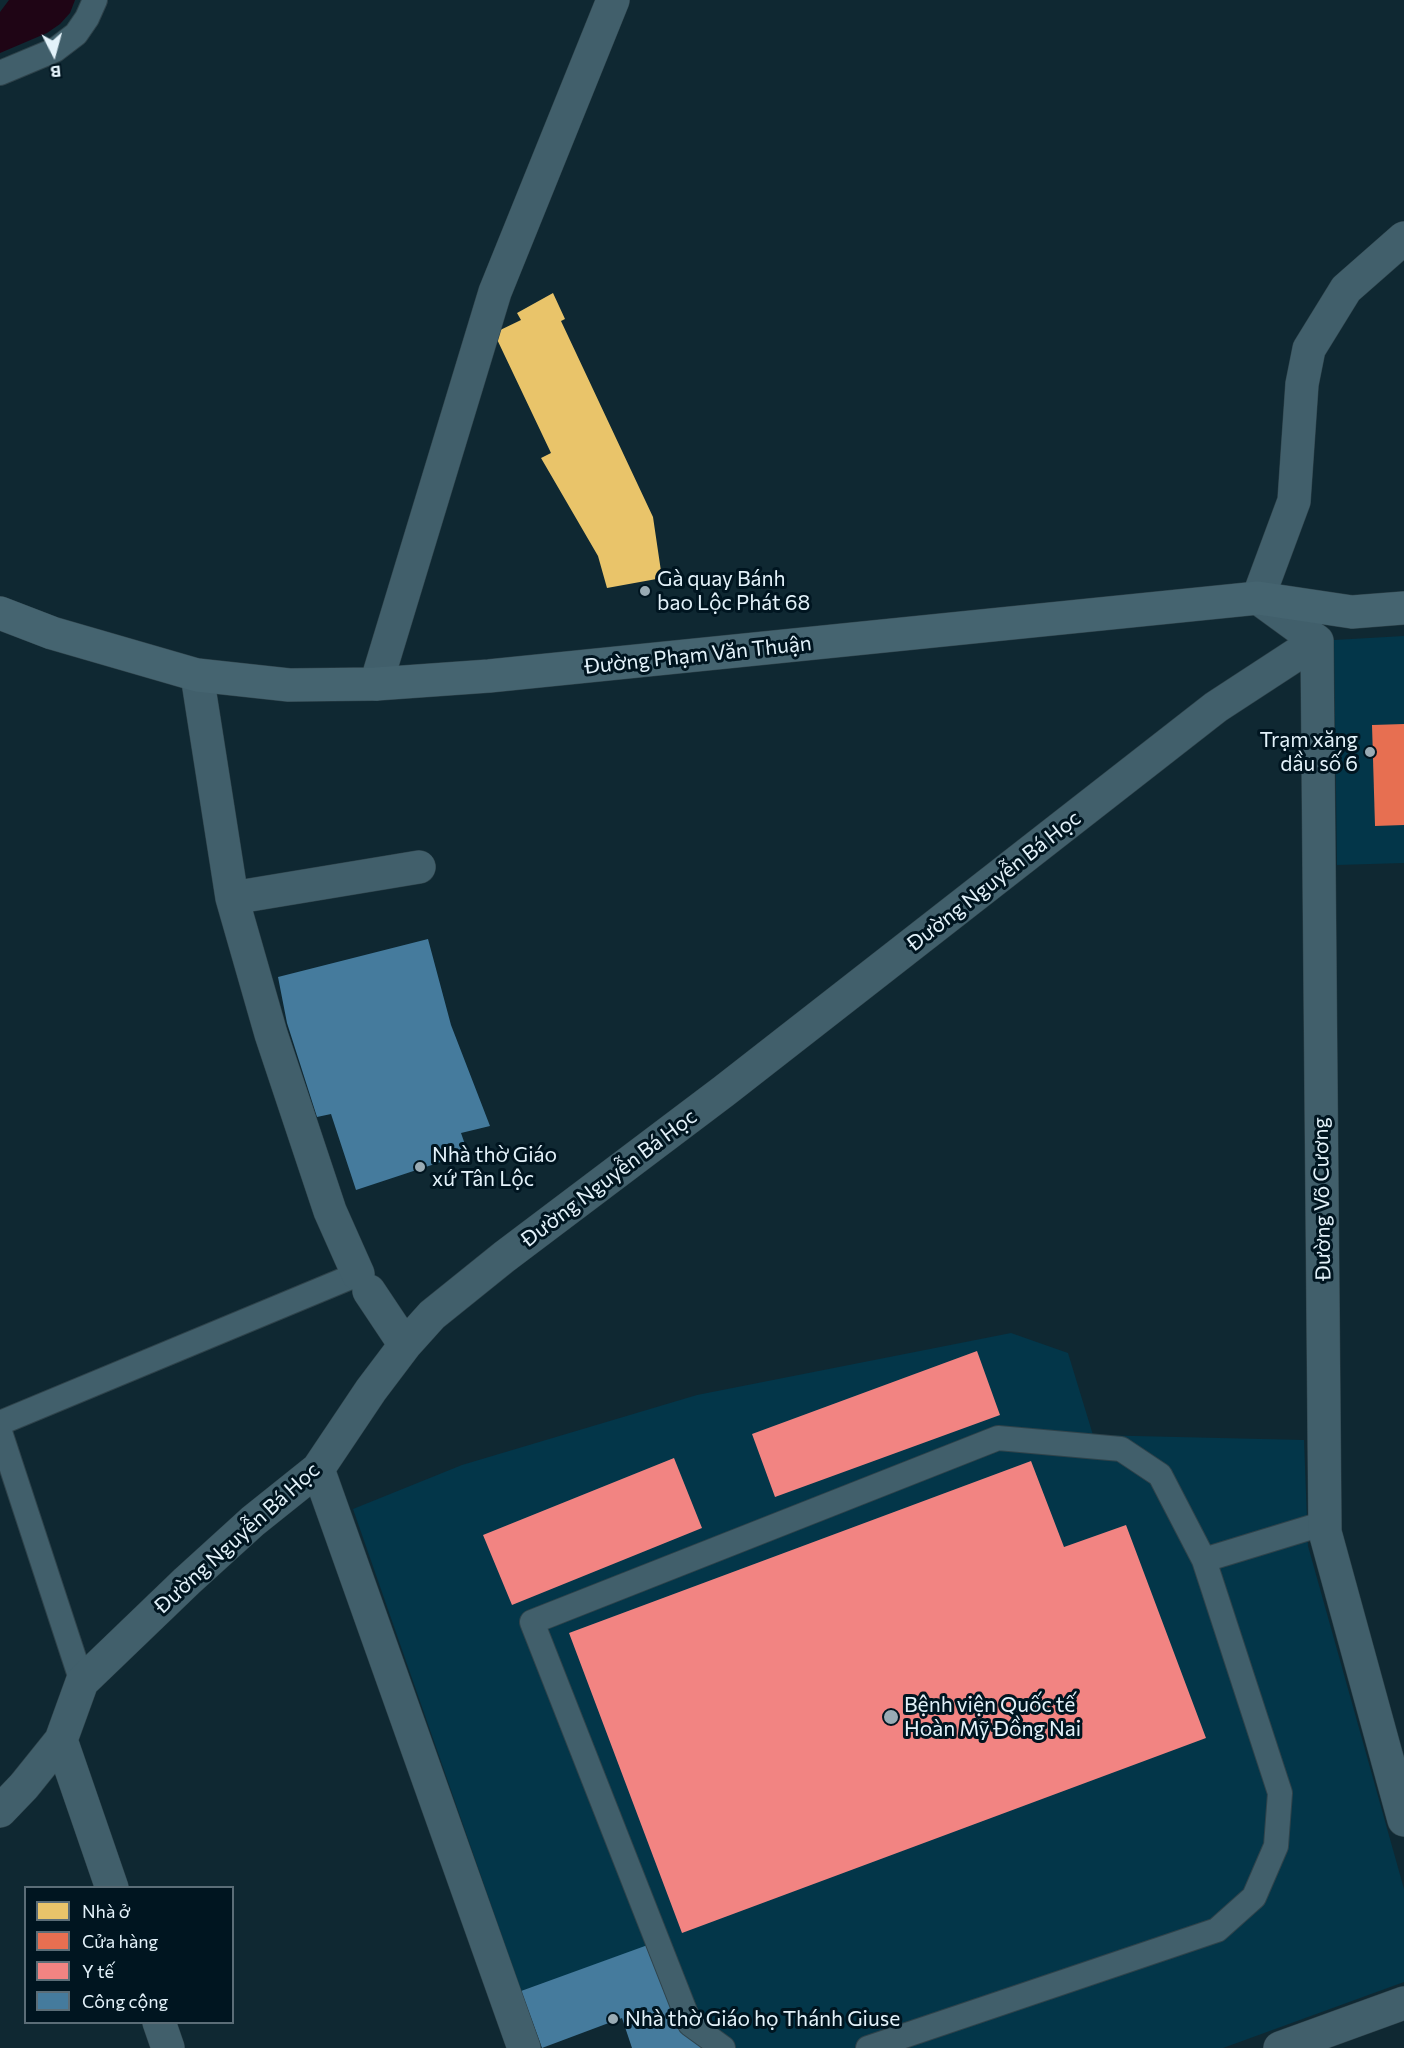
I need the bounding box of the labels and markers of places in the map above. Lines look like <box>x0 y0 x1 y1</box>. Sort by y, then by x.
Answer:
place label: Gà quay Bánh bao Lộc Phát 68 <box>657 566 810 616</box>
marker: Gà quay Bánh bao Lộc Phát 68 <box>638 584 652 598</box>
place label: Trạm xăng dầu số 6 <box>1259 727 1358 777</box>
marker: Trạm xăng dầu số 6 <box>1363 745 1377 759</box>
place label: Nhà thờ Giáo xứ Tân Lộc <box>432 1142 557 1192</box>
marker: Nhà thờ Giáo xứ Tân Lộc <box>413 1160 427 1174</box>
place label: Bệnh viện Quốc tế Hoàn Mỹ Đồng Nai <box>904 1692 1081 1742</box>
marker: Bệnh viện Quốc tế Hoàn Mỹ Đồng Nai <box>882 1708 900 1726</box>
place label: Nhà thờ Giáo họ Thánh Giuse <box>625 2006 900 2032</box>
marker: Nhà thờ Giáo họ Thánh Giuse <box>606 2012 620 2026</box>

